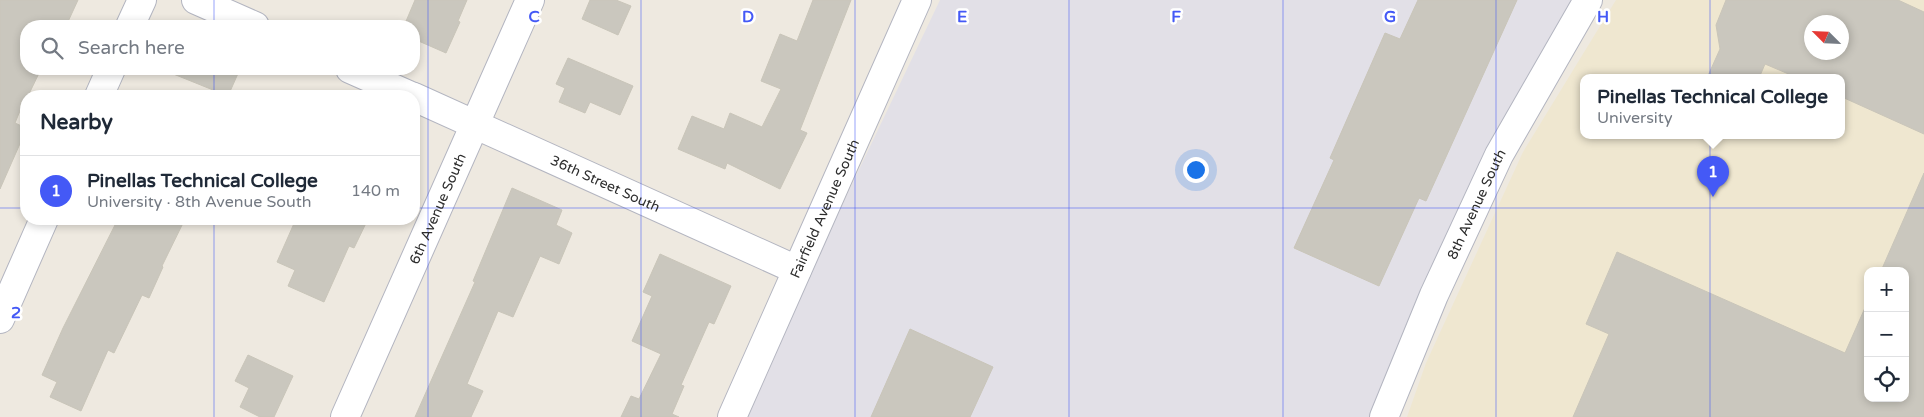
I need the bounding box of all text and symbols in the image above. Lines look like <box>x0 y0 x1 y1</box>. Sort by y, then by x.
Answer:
text: C <box>528 7 540 27</box>
text: D <box>742 7 754 27</box>
text: E <box>957 7 967 27</box>
text: F <box>1171 7 1181 27</box>
text: G <box>1384 7 1396 27</box>
text: H <box>1597 7 1609 27</box>
north arrow <box>1804 15 1849 60</box>
search box <box>20 20 420 75</box>
icon: search <box>38 34 66 62</box>
text: Search here <box>78 37 185 59</box>
popup <box>1580 74 1845 139</box>
text: Pinellas Technical College <box>1597 86 1828 108</box>
text: University <box>1597 108 1672 128</box>
text: Nearby <box>40 110 113 135</box>
street label: Fairfield Avenue South <box>786 136 863 281</box>
street label: 8th Avenue South <box>1443 146 1509 262</box>
street label: 6th Avenue South <box>405 150 470 267</box>
street label: 36th Street South <box>548 151 663 216</box>
pin: 1 <box>1697 156 1729 197</box>
your location <box>1183 157 1209 183</box>
text: Pinellas Technical College <box>87 170 318 192</box>
text: 1 <box>51 181 61 201</box>
text: 140 m <box>351 181 400 201</box>
text: University · 8th Avenue South <box>87 192 312 212</box>
map controls <box>1864 267 1909 402</box>
button: + <box>1864 267 1909 312</box>
text: 2 <box>11 303 21 323</box>
button: − <box>1864 312 1909 357</box>
button: locate <box>1864 357 1909 402</box>

